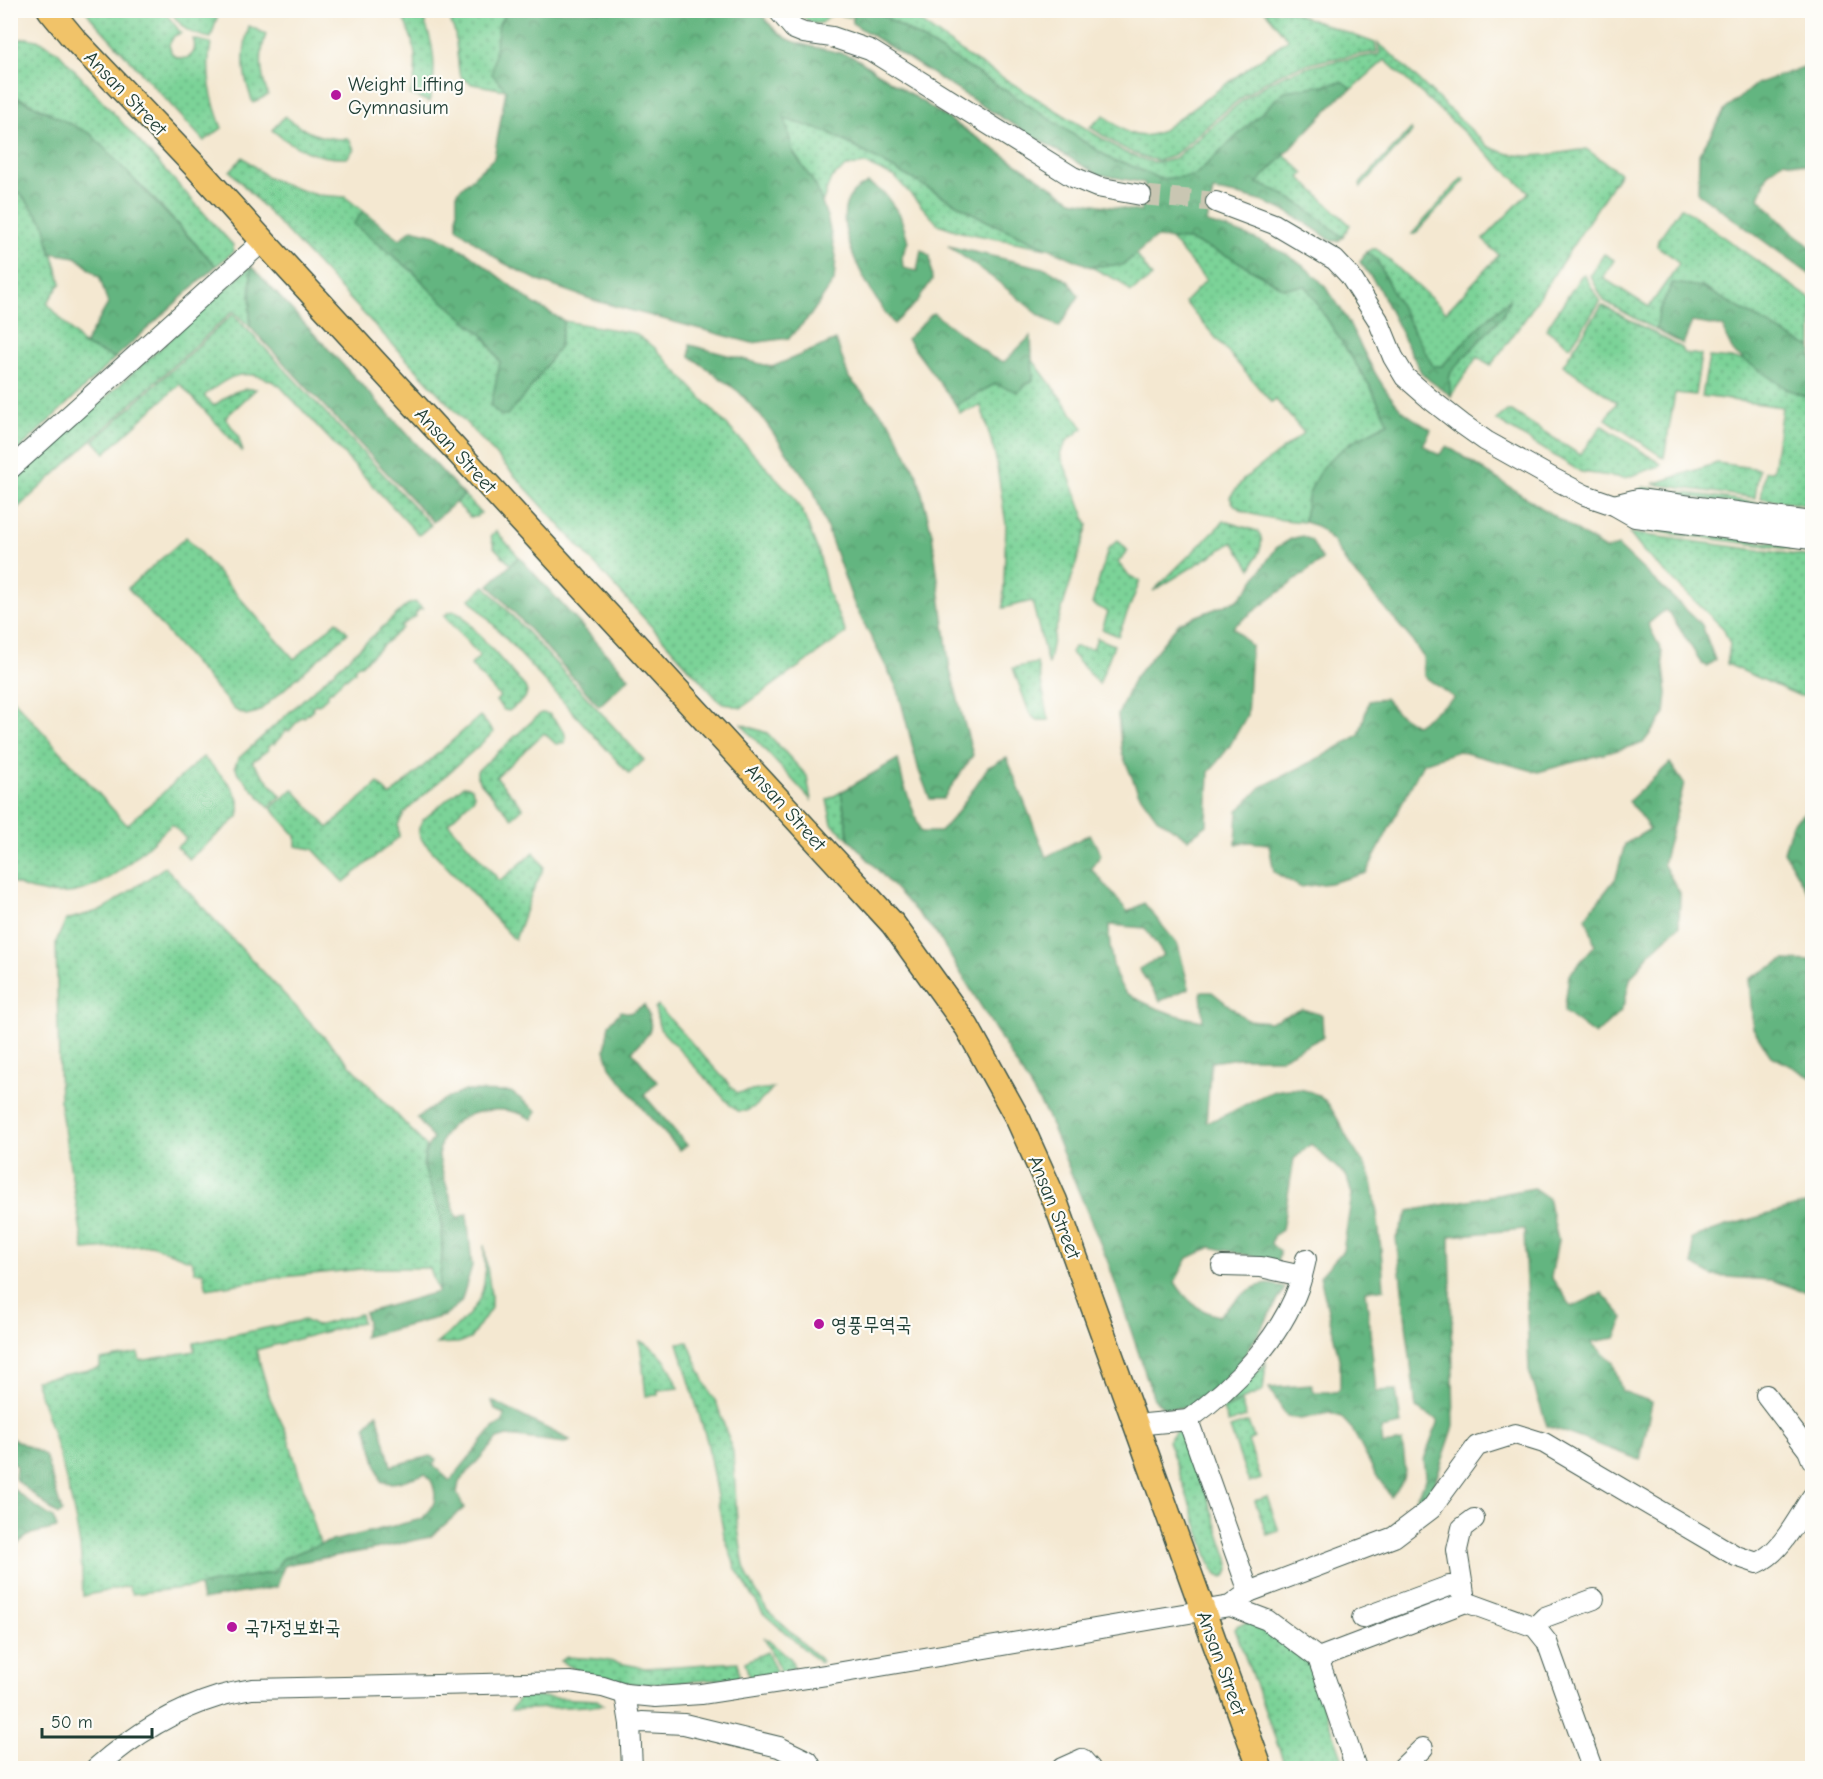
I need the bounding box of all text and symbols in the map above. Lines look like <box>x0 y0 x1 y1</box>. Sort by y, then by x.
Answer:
street label: Ansan Street <box>79 46 173 141</box>
place label: Weight Lifting Gymnasium <box>348 73 464 119</box>
marker: Weight Lifting Gymnasium <box>329 88 343 102</box>
street label: Ansan Street <box>410 403 502 499</box>
street label: Ansan Street <box>741 759 832 857</box>
street label: Ansan Street <box>1023 1152 1086 1263</box>
place label: 영풍무역국 <box>831 1313 911 1336</box>
marker: 영풍무역국 <box>812 1317 826 1331</box>
street label: Ansan Street <box>1192 1608 1251 1720</box>
place label: 국가정보화국 <box>244 1616 341 1639</box>
marker: 국가정보화국 <box>225 1620 239 1634</box>
scale bar <box>42 1701 152 1739</box>
text: 50 m <box>51 1712 93 1733</box>

